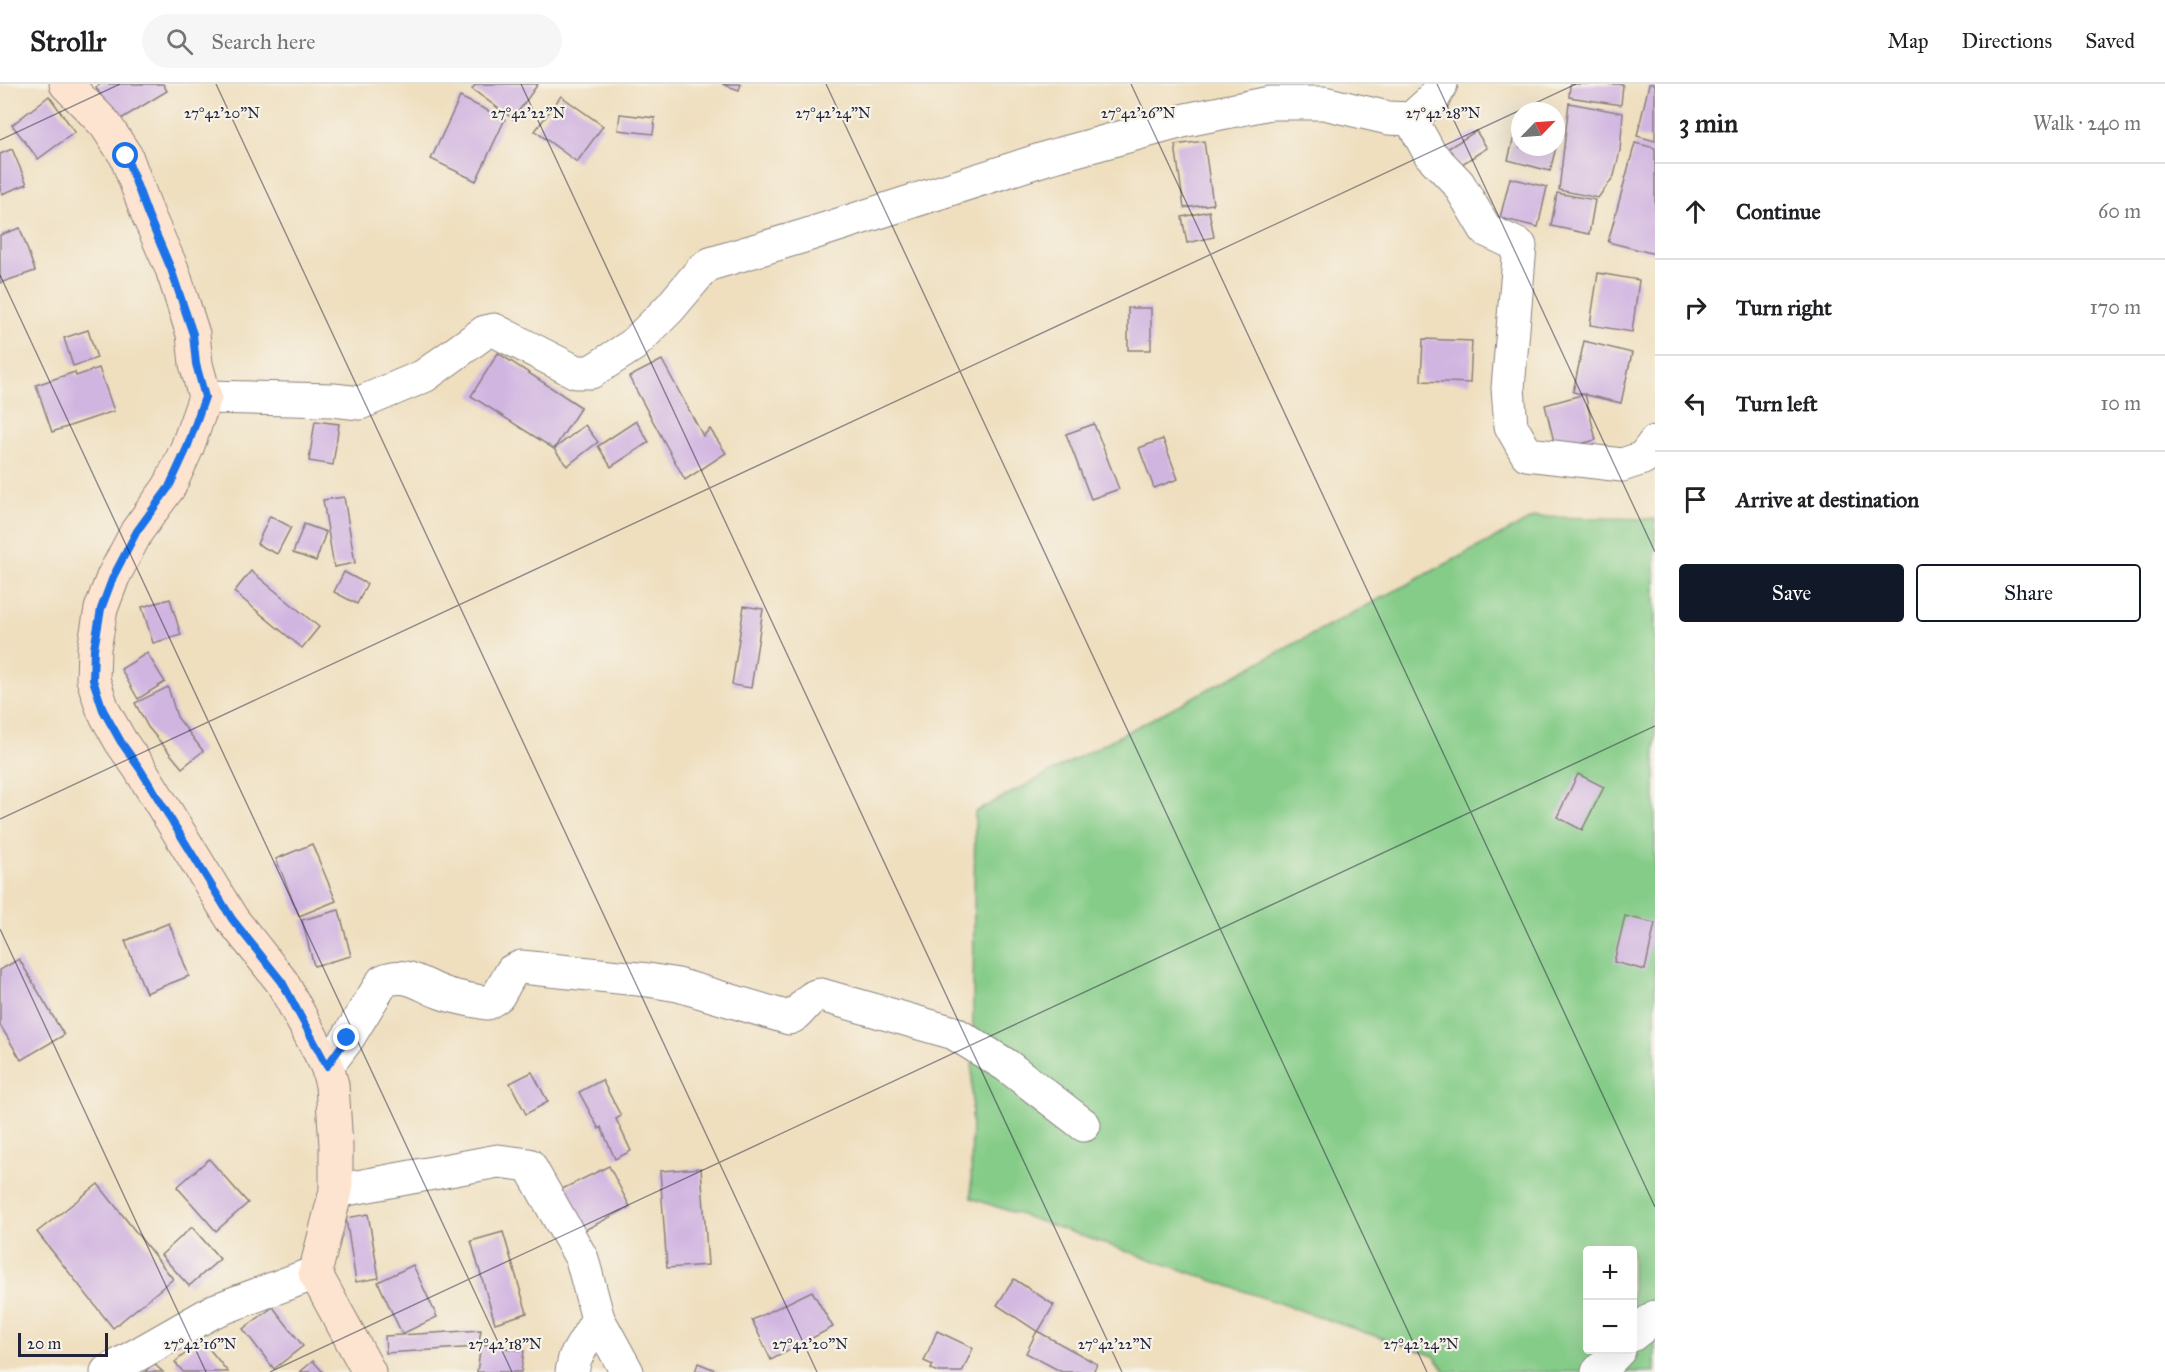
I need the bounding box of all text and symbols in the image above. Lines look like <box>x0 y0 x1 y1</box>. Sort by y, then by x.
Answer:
search box <box>142 14 562 68</box>
text: Strollr <box>30 24 106 59</box>
icon: search <box>163 25 196 58</box>
text: Search here <box>211 28 315 55</box>
text: Map <box>1888 28 1929 54</box>
text: Directions <box>1962 28 2052 54</box>
text: Saved <box>2085 28 2135 54</box>
north arrow <box>1511 102 1565 156</box>
text: 27°42'20"N <box>184 104 260 122</box>
text: 27°42'22"N <box>491 104 565 122</box>
text: 27°42'24"N <box>795 104 871 122</box>
text: 27°42'26"N <box>1101 104 1176 122</box>
text: 27°42'28"N <box>1406 104 1481 122</box>
text: 3 min <box>1679 107 1738 139</box>
text: Walk · 240 m <box>2033 111 2141 135</box>
route start <box>112 142 138 168</box>
icon: ahead <box>1679 195 1712 228</box>
text: Continue <box>1736 198 1821 225</box>
text: 60 m <box>2098 199 2141 223</box>
icon: right <box>1679 291 1712 324</box>
text: Turn right <box>1736 294 1832 321</box>
text: 170 m <box>2090 295 2141 319</box>
icon: left <box>1679 387 1712 420</box>
text: Turn left <box>1736 390 1818 417</box>
text: 10 m <box>2100 391 2141 415</box>
icon: arrive <box>1679 483 1712 516</box>
text: Arrive at destination <box>1736 486 1919 513</box>
button: Save <box>1679 564 1904 622</box>
button: Share <box>1916 564 2141 622</box>
route end <box>333 1024 359 1050</box>
map controls <box>1583 1246 1637 1354</box>
button: + <box>1583 1246 1637 1300</box>
button: − <box>1583 1300 1637 1354</box>
scale bar <box>18 1330 108 1358</box>
text: 20 m <box>27 1334 61 1353</box>
text: 27°42'16"N <box>163 1335 237 1353</box>
text: 27°42'18"N <box>468 1335 542 1353</box>
text: 27°42'20"N <box>772 1335 848 1353</box>
text: 27°42'22"N <box>1078 1335 1152 1353</box>
text: 27°42'24"N <box>1383 1335 1459 1353</box>

